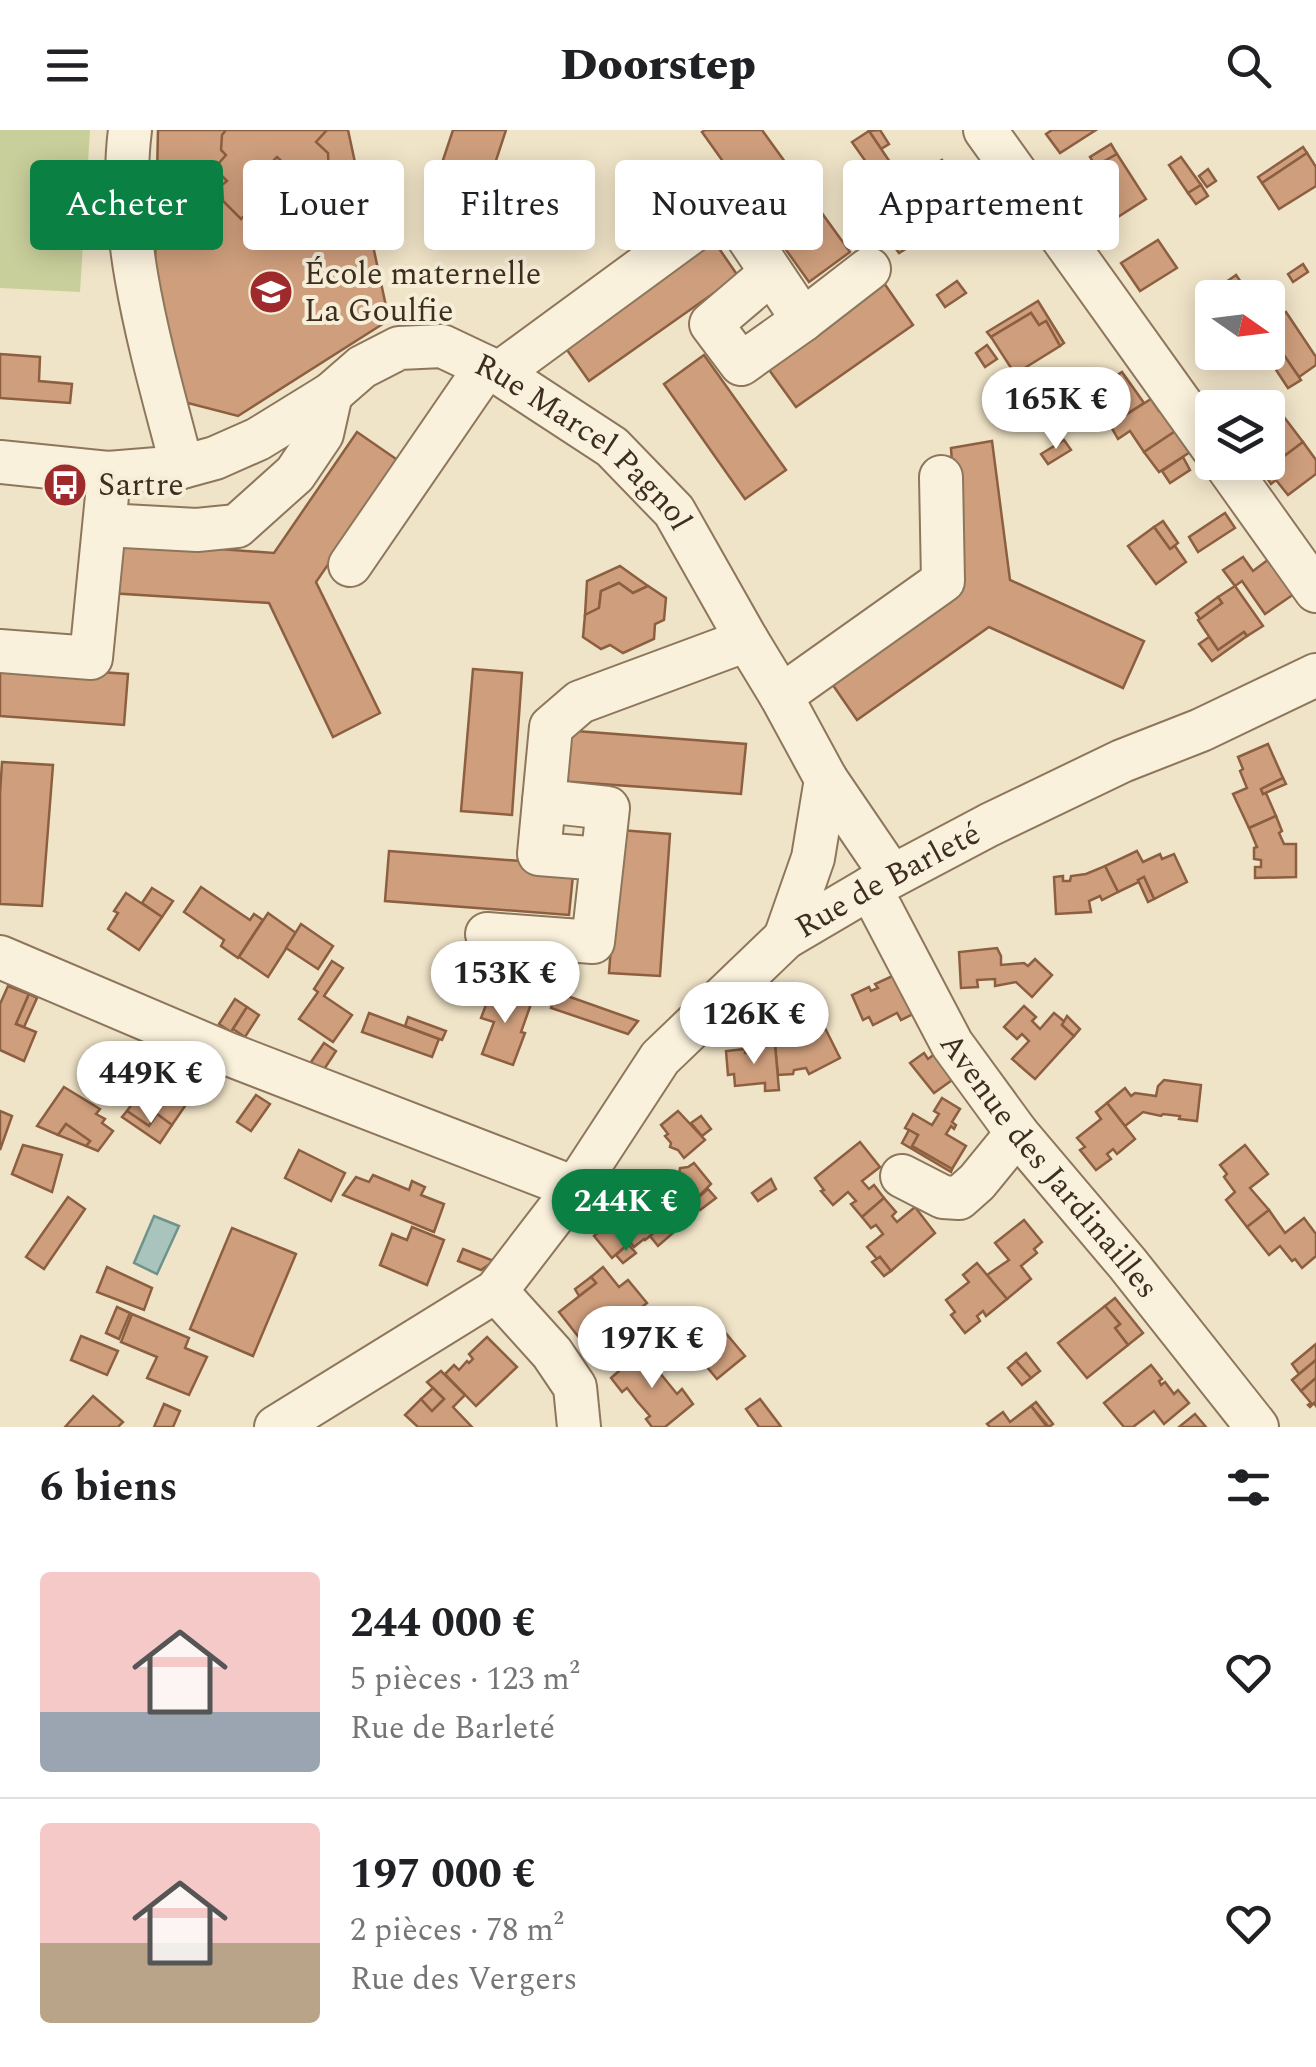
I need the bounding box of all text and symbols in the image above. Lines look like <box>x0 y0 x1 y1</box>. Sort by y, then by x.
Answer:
text: Doorstep <box>560 31 756 100</box>
icon: menu <box>40 38 95 93</box>
icon: search <box>1221 38 1276 93</box>
chip: Acheter <box>30 160 223 250</box>
chip: Louer <box>243 160 404 250</box>
chip: Filtres <box>424 160 595 250</box>
chip: Nouveau <box>615 160 823 250</box>
chip: Appartement <box>843 160 1119 250</box>
place label: École maternelle La Goulfie <box>304 250 541 336</box>
school or university icon: École maternelle La Goulfie <box>248 269 294 315</box>
north arrow <box>1195 280 1285 370</box>
map controls <box>1195 280 1285 480</box>
street label: Rue Marcel Pagnol <box>466 340 705 540</box>
pin: 165K € <box>975 367 1137 452</box>
text: 165K € <box>1004 375 1108 424</box>
button: layers <box>1195 390 1285 480</box>
place label: Sartre <box>98 461 184 510</box>
bus stop icon: Sartre <box>42 462 88 508</box>
street label: Rue de Barleté <box>786 809 989 951</box>
pin: 153K € <box>424 941 586 1026</box>
text: 153K € <box>453 949 557 998</box>
pin: 126K € <box>673 982 835 1067</box>
text: 126K € <box>702 990 806 1039</box>
street label: Avenue des Jardinailles <box>927 1022 1171 1309</box>
pin: 449K € <box>70 1041 232 1126</box>
text: 449K € <box>99 1049 203 1098</box>
pin: 244K € <box>545 1169 707 1254</box>
text: 244K € <box>574 1177 678 1226</box>
pin: 197K € <box>571 1306 733 1391</box>
text: 197K € <box>600 1314 704 1363</box>
text: 6 biens <box>40 1456 178 1519</box>
icon: filters <box>1221 1460 1276 1515</box>
text: 244 000 € <box>350 1592 536 1655</box>
icon: home <box>120 1612 240 1732</box>
icon: heart <box>1221 1645 1276 1700</box>
text: 5 pièces · 123 m² <box>350 1655 580 1704</box>
text: Rue de Barleté <box>350 1704 555 1753</box>
text: 197 000 € <box>350 1843 536 1906</box>
icon: home <box>120 1863 240 1983</box>
icon: heart <box>1221 1896 1276 1951</box>
text: 2 pièces · 78 m² <box>350 1906 564 1955</box>
text: Rue des Vergers <box>350 1955 577 2004</box>

